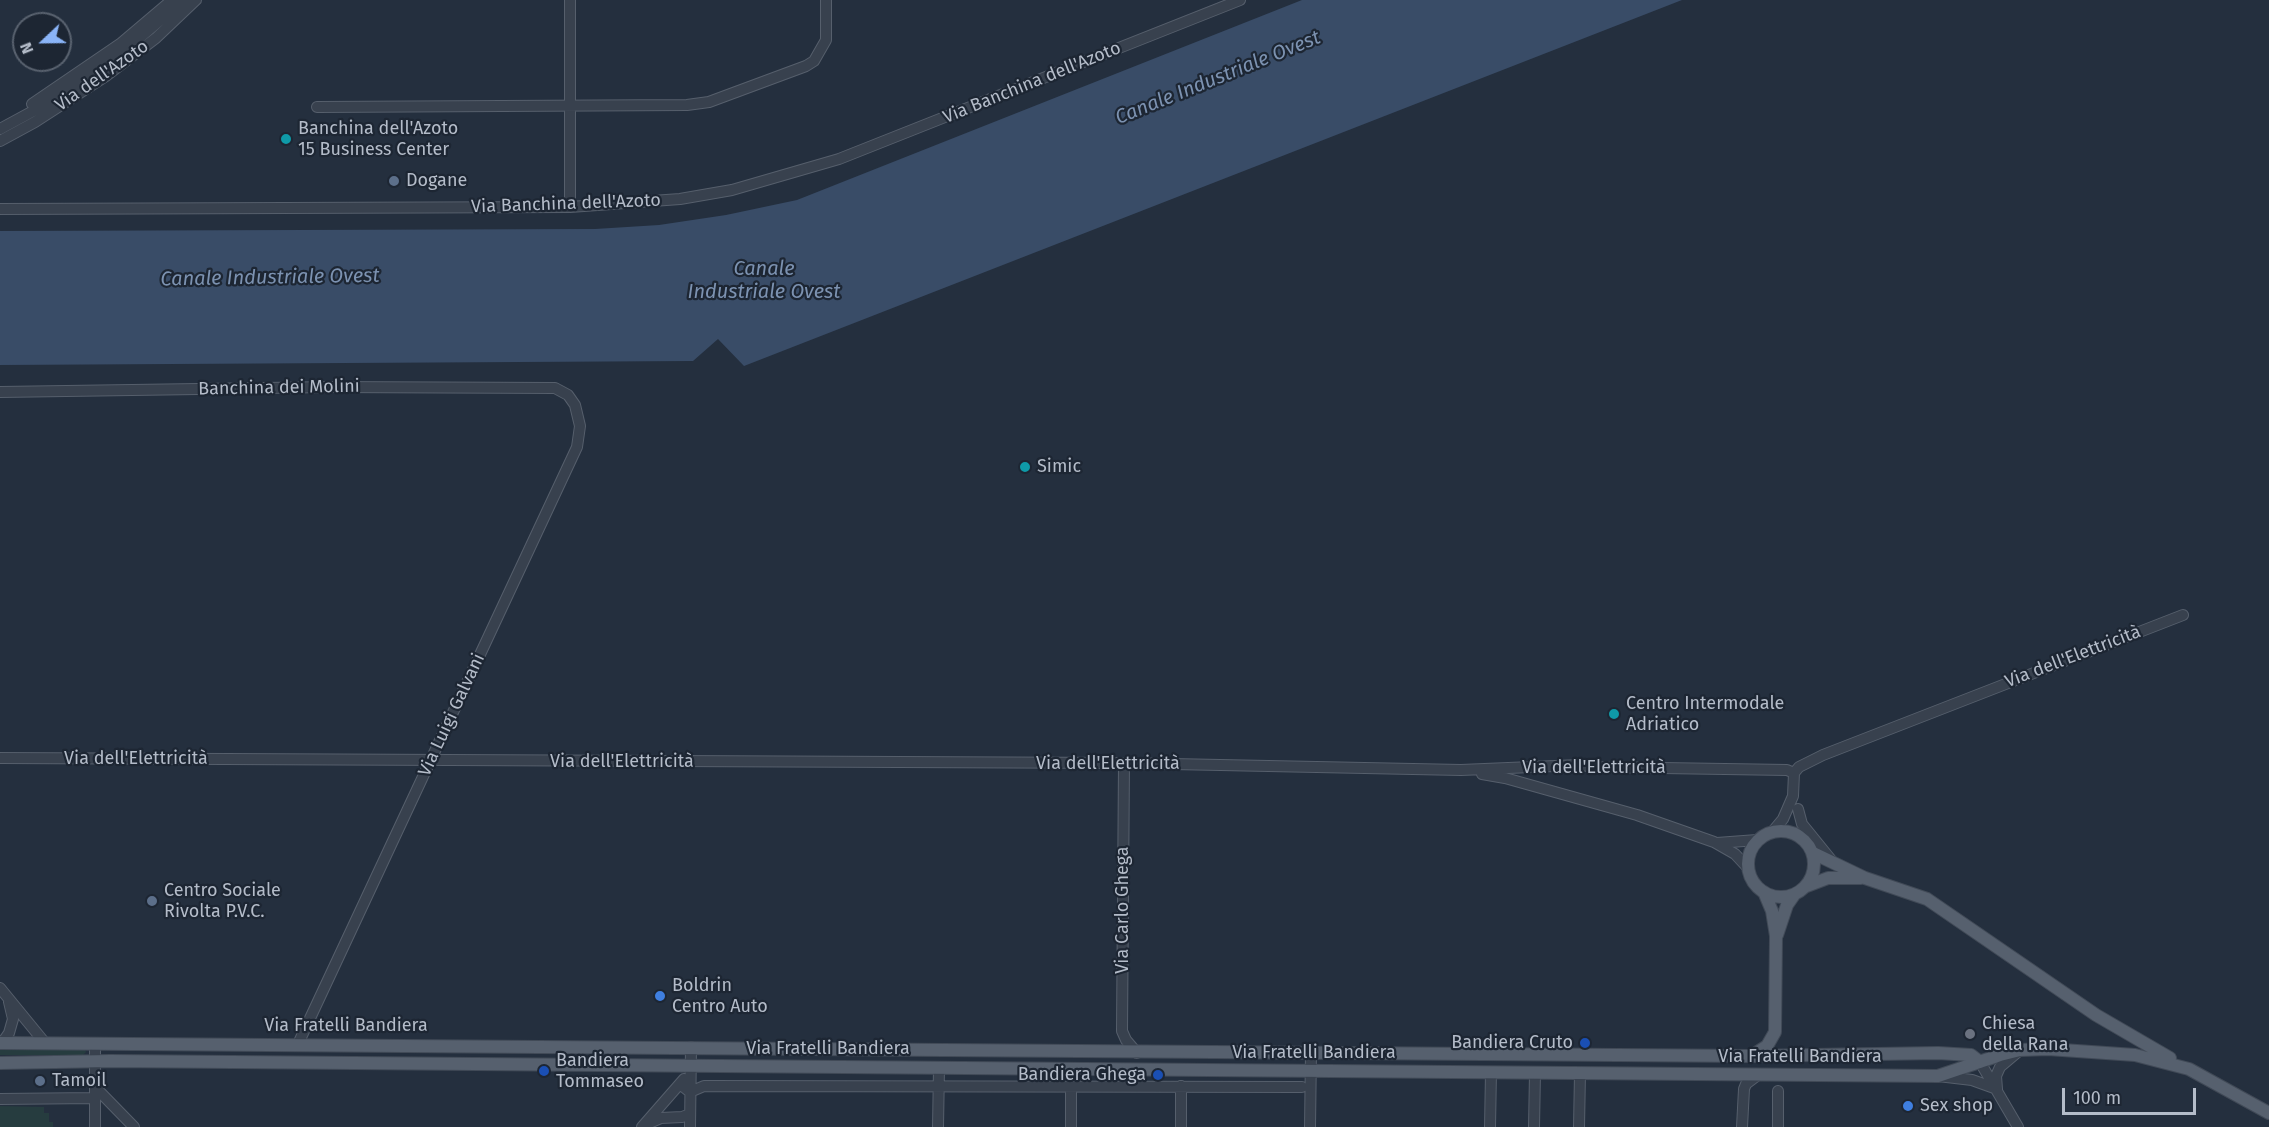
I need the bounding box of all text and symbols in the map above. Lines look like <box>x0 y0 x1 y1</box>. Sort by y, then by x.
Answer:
north arrow <box>12 12 72 72</box>
water label: Canale Industriale Ovest <box>1112 26 1324 130</box>
street label: Via dell'Azoto <box>51 36 153 116</box>
street label: Via Banchina dell'Azoto <box>940 37 1124 129</box>
text: N <box>16 40 37 57</box>
place label: Banchina dell'Azoto 15 Business Center <box>298 118 458 160</box>
marker: Banchina dell'Azoto 15 Business Center <box>279 132 293 146</box>
place label: Dogane <box>406 170 467 192</box>
marker: Dogane <box>387 174 401 188</box>
street label: Via Banchina dell'Azoto <box>471 190 661 218</box>
water label: Canale Industriale Ovest <box>688 257 840 304</box>
water label: Canale Industriale Ovest <box>160 264 380 292</box>
street label: Banchina dei Molini <box>198 376 360 400</box>
place label: Simic <box>1037 456 1081 478</box>
marker: Simic <box>1018 460 1032 474</box>
street label: Via dell'Elettricità <box>2002 621 2144 693</box>
street label: Via Luigi Galvani <box>414 650 490 780</box>
place label: Centro Intermodale Adriatico <box>1626 693 1784 736</box>
marker: Centro Intermodale Adriatico <box>1607 707 1621 721</box>
street label: Via dell'Elettricità <box>64 748 208 770</box>
street label: Via dell'Elettricità <box>550 751 694 773</box>
street label: Via dell'Elettricità <box>1036 753 1180 775</box>
street label: Via dell'Elettricità <box>1522 757 1666 779</box>
street label: Via Carlo Ghega <box>1112 846 1134 974</box>
place label: Centro Sociale Rivolta P.V.C. <box>164 880 281 922</box>
marker: Centro Sociale Rivolta P.V.C. <box>145 894 159 908</box>
place label: Boldrin Centro Auto <box>672 975 768 1018</box>
marker: Boldrin Centro Auto <box>653 989 667 1003</box>
place label: Chiesa della Rana <box>1982 1013 2068 1056</box>
street label: Via Fratelli Bandiera <box>264 1015 428 1037</box>
marker: Chiesa della Rana <box>1963 1027 1977 1041</box>
place label: Bandiera Cruto <box>1451 1032 1573 1054</box>
marker: Bandiera Cruto <box>1578 1036 1592 1050</box>
street label: Via Fratelli Bandiera <box>746 1038 910 1060</box>
street label: Via Fratelli Bandiera <box>1232 1042 1396 1064</box>
street label: Via Fratelli Bandiera <box>1718 1046 1882 1068</box>
place label: Bandiera Tommaseo <box>556 1050 644 1092</box>
marker: Bandiera Tommaseo <box>537 1064 551 1078</box>
place label: Bandiera Ghega <box>1018 1064 1146 1086</box>
marker: Bandiera Ghega <box>1151 1068 1165 1082</box>
place label: Tamoil <box>52 1070 106 1092</box>
marker: Tamoil <box>33 1074 47 1088</box>
scale bar <box>2065 1076 2198 1114</box>
text: 100 m <box>2073 1087 2121 1109</box>
place label: Sex shop <box>1920 1095 1993 1117</box>
marker: Sex shop <box>1901 1099 1915 1113</box>

